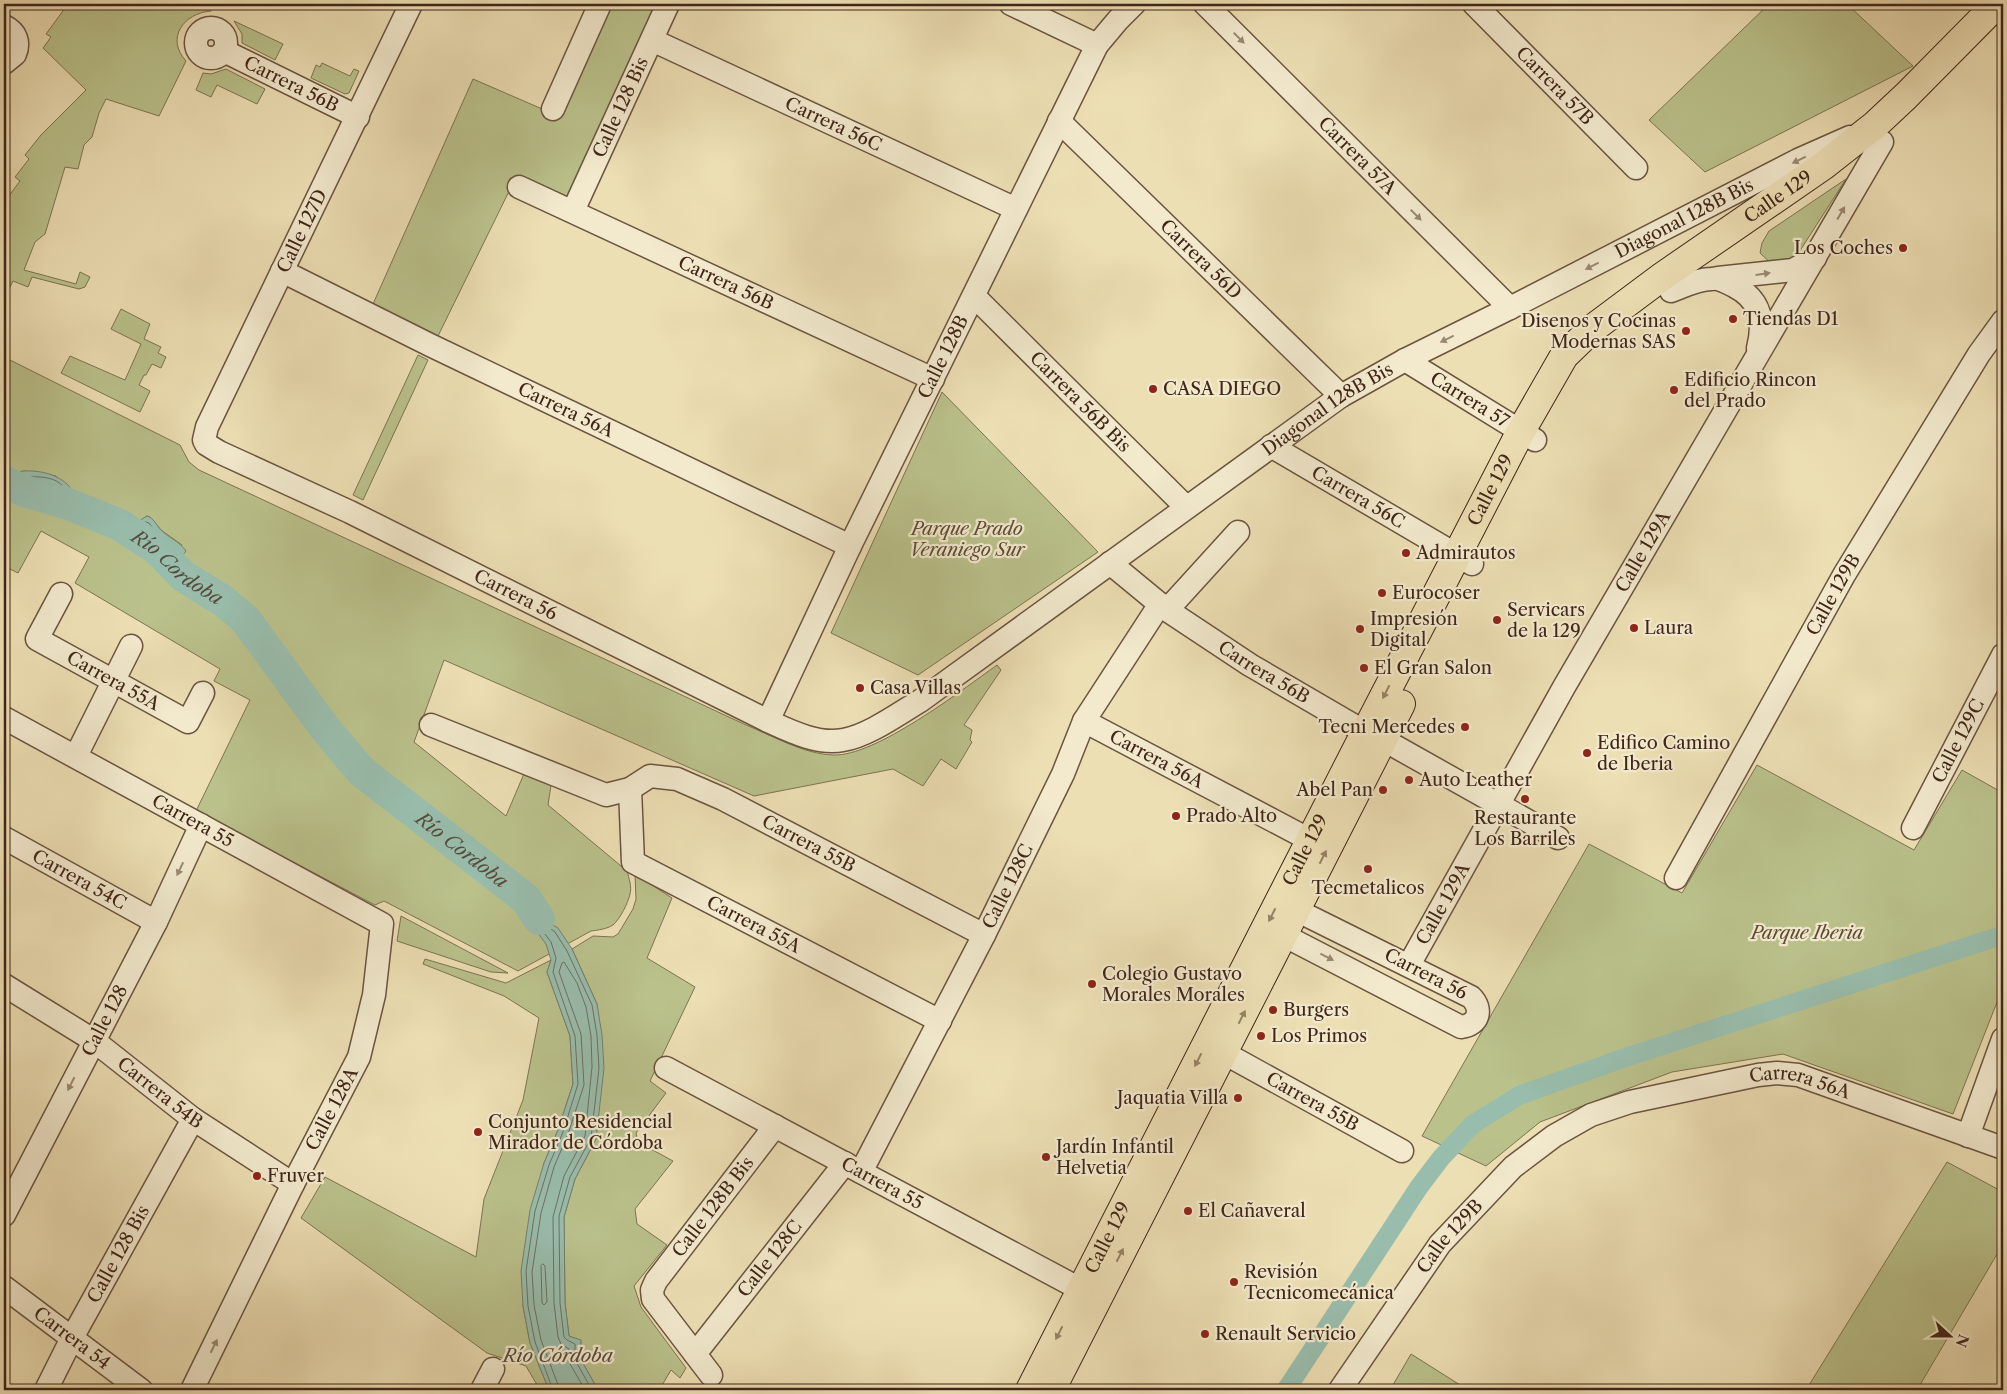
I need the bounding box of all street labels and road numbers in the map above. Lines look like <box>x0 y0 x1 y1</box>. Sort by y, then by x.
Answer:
street label: Carrera 57B <box>1511 42 1598 130</box>
street label: Carrera 56B <box>240 52 342 117</box>
street label: Calle 128 Bis <box>588 54 653 161</box>
street label: Carrera 56C <box>781 92 885 156</box>
street label: Carrera 57A <box>1314 112 1401 200</box>
street label: Calle 129 <box>1740 166 1816 228</box>
street label: Diagonal 128B Bis <box>1611 174 1757 263</box>
street label: Calle 127D <box>272 186 332 276</box>
street label: Carrera 56D <box>1156 215 1246 304</box>
street label: Carrera 56B <box>675 251 777 315</box>
street label: Calle 128B <box>913 312 973 402</box>
street label: Carrera 56B Bis <box>1025 347 1135 457</box>
street label: Diagonal 128B Bis <box>1258 358 1397 461</box>
street label: Carrera 57 <box>1426 367 1513 433</box>
street label: Carrera 56A <box>514 378 618 443</box>
street label: Calle 129 <box>1463 450 1518 529</box>
street label: Carrera 56C <box>1308 461 1409 533</box>
street label: Calle 129A <box>1611 507 1676 596</box>
street label: Calle 129B <box>1802 550 1865 639</box>
street label: Carrera 56 <box>470 565 561 625</box>
street label: Carrera 56B <box>1214 636 1313 708</box>
street label: Carrera 55A <box>63 646 164 716</box>
street label: Calle 129C <box>1927 695 1989 787</box>
street label: Carrera 56A <box>1106 725 1208 793</box>
street label: Carrera 55 <box>148 790 237 852</box>
street label: Carrera 55B <box>758 810 859 877</box>
street label: Calle 129 <box>1278 811 1333 890</box>
street label: Calle 128C <box>978 841 1038 932</box>
street label: Carrera 54C <box>28 845 130 914</box>
street label: Calle 129A <box>1412 859 1475 949</box>
street label: Carrera 55A <box>703 891 805 958</box>
street label: Carrera 56 <box>1381 944 1471 1004</box>
street label: Calle 128 <box>77 981 132 1060</box>
street label: Carrera 54B <box>113 1052 207 1133</box>
street label: Carrera 56A <box>1747 1062 1854 1104</box>
street label: Calle 128A <box>301 1063 363 1154</box>
street label: Carrera 55B <box>1262 1067 1363 1136</box>
street label: Calle 128B Bis <box>667 1152 758 1261</box>
street label: Carrera 55 <box>837 1153 927 1214</box>
street label: Calle 129B <box>1412 1195 1487 1277</box>
street label: Calle 129 <box>1080 1198 1135 1277</box>
street label: Calle 128 Bis <box>83 1201 154 1307</box>
street label: Calle 128C <box>733 1216 807 1302</box>
street label: Carrera 54 <box>29 1302 115 1374</box>

